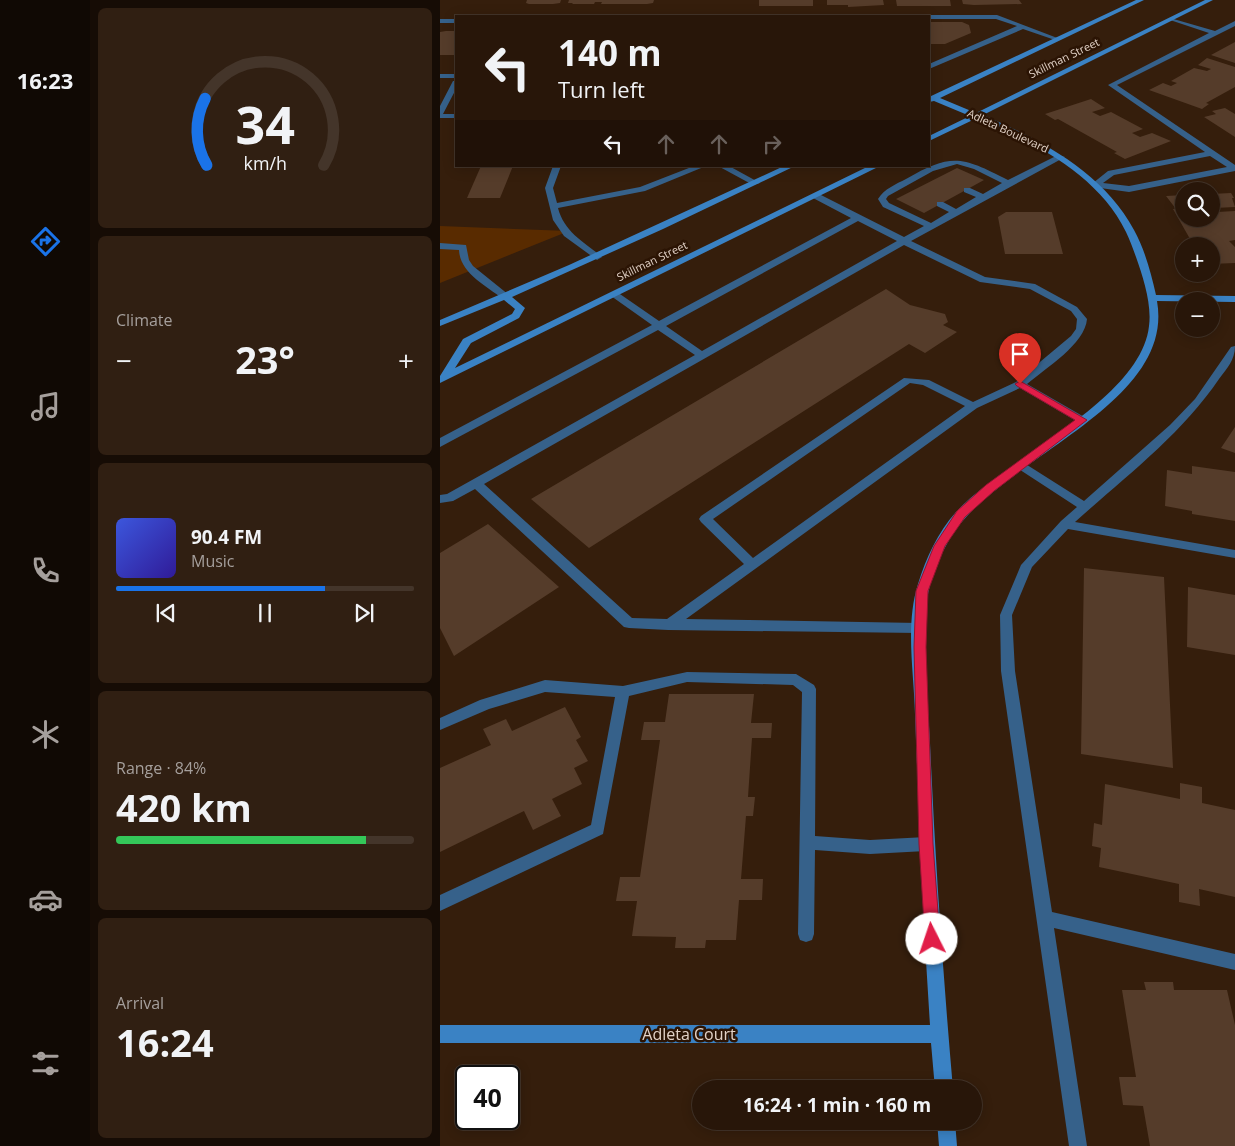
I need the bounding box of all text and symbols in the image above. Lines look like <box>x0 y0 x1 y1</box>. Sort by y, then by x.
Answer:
text: 140 m <box>558 29 662 76</box>
street label: Skillman Street <box>1026 34 1102 81</box>
icon: left <box>475 35 540 100</box>
text: 16:23 <box>17 65 73 95</box>
text: Turn left <box>558 74 645 104</box>
text: 34 <box>235 88 295 159</box>
street label: Adleta Boulevard <box>965 105 1051 156</box>
icon: left <box>599 130 627 158</box>
icon: ahead <box>652 130 680 158</box>
icon: ahead <box>705 130 733 158</box>
icon: right <box>758 130 786 158</box>
text: km/h <box>243 151 287 175</box>
map controls <box>1175 182 1220 337</box>
button: search <box>1175 182 1220 227</box>
icon: directions <box>28 224 63 259</box>
street label: Skillman Street <box>614 237 690 284</box>
button: + <box>1175 237 1220 282</box>
button: − <box>1175 292 1220 337</box>
text: Climate <box>116 309 173 331</box>
text: 23° <box>235 333 295 385</box>
pin <box>999 333 1041 384</box>
icon: arrive <box>1006 340 1034 368</box>
text: − <box>116 341 132 379</box>
text: + <box>398 341 414 379</box>
icon: music <box>28 389 63 424</box>
text: 90.4 FM <box>191 524 262 550</box>
text: Music <box>191 550 235 572</box>
icon: phone <box>28 553 63 588</box>
icon: previous <box>152 599 180 627</box>
icon: pause <box>251 599 279 627</box>
icon: next <box>350 599 378 627</box>
icon: climate <box>28 717 63 752</box>
text: Range · 84% <box>116 757 206 779</box>
text: 420 km <box>116 781 252 833</box>
icon: car <box>28 882 63 917</box>
position arrow <box>905 912 957 964</box>
text: Arrival <box>116 992 164 1014</box>
text: 16:24 <box>116 1016 214 1068</box>
street label: Adleta Court <box>642 1023 736 1045</box>
icon: filters <box>28 1046 63 1081</box>
speed limit sign: 40 <box>455 1065 520 1130</box>
text: 16:24 · 1 min · 160 m <box>743 1092 931 1118</box>

